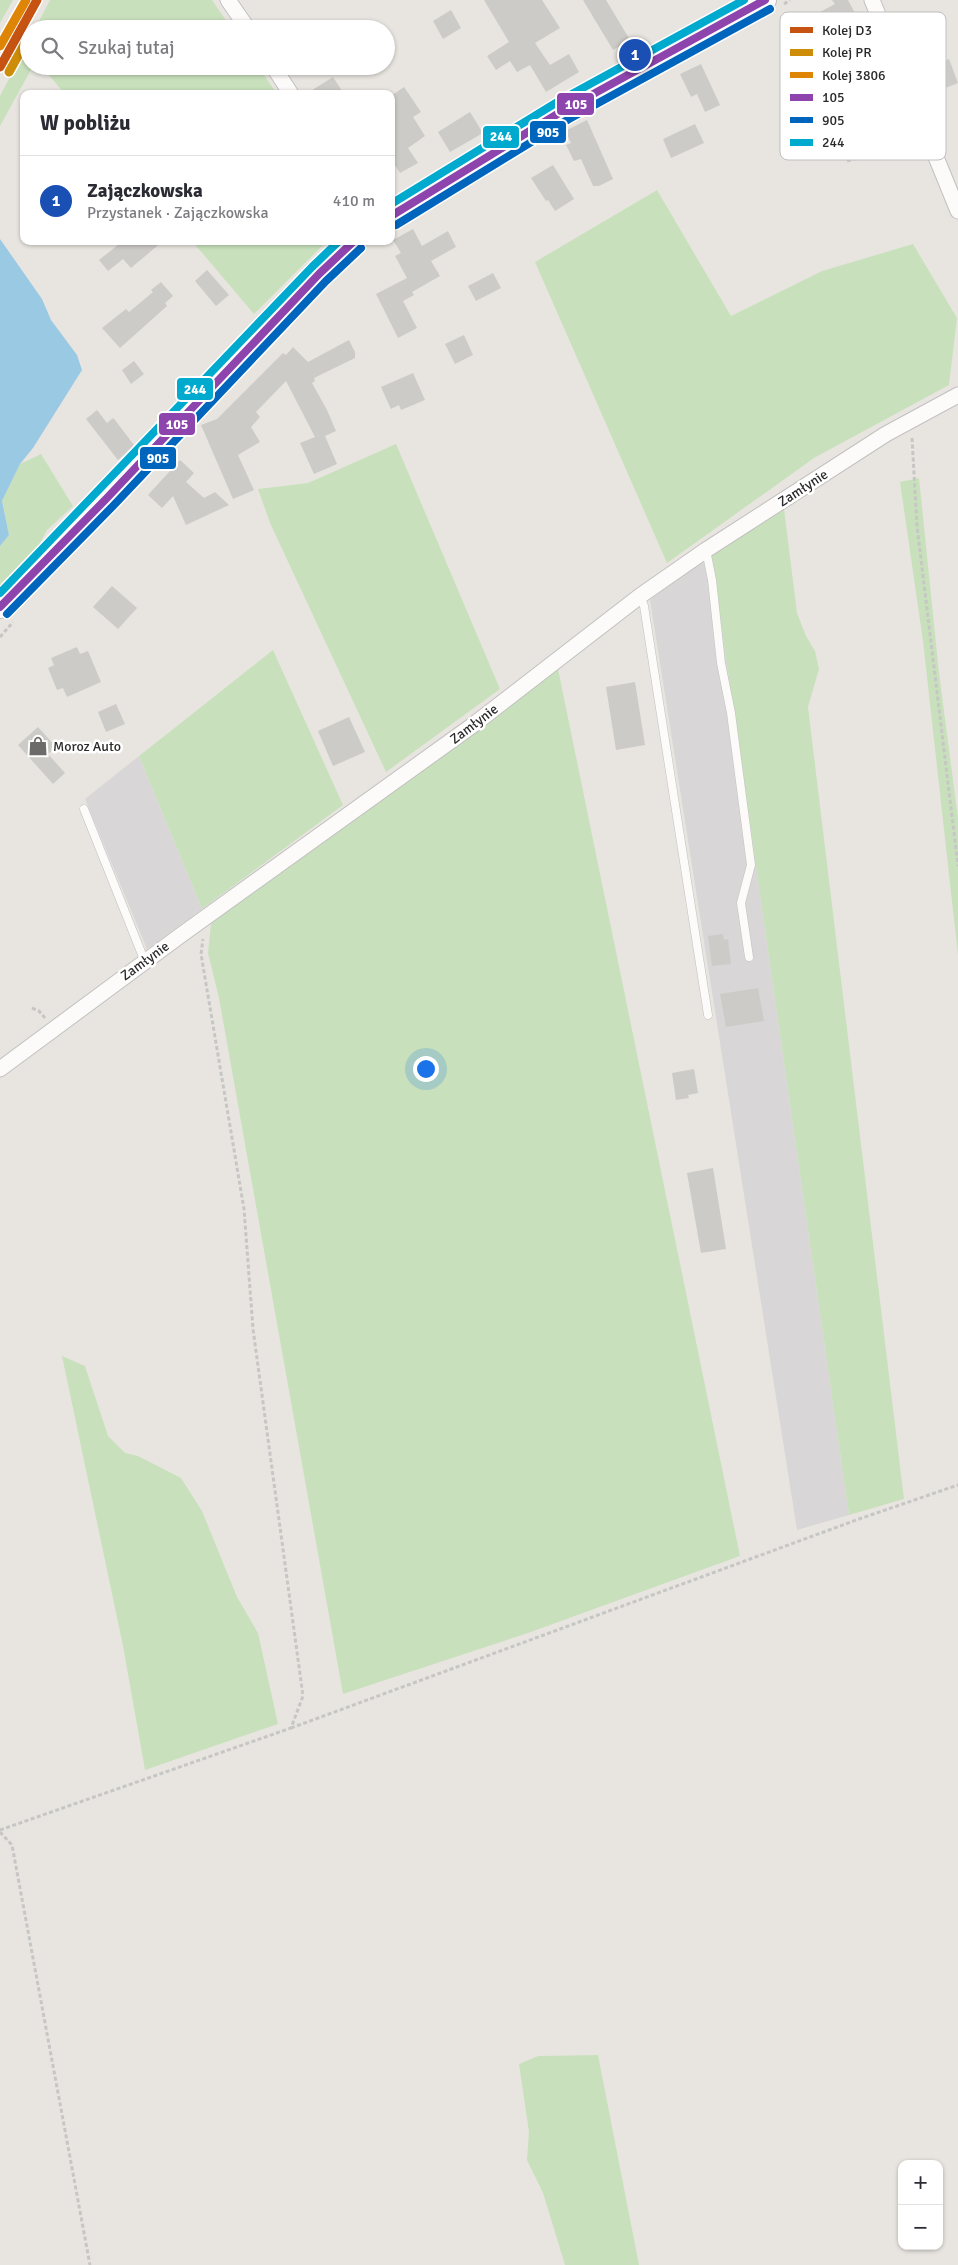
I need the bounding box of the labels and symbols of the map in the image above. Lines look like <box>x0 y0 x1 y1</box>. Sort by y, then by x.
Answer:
legend <box>780 12 946 160</box>
text: Kolej D3 <box>822 22 872 39</box>
pin: 1 <box>619 36 651 74</box>
text: Kolej PR <box>822 44 872 61</box>
text: Kolej 3806 <box>822 67 886 84</box>
text: 105 <box>822 89 845 106</box>
line badge: 105 <box>556 92 595 116</box>
text: 105 <box>565 96 587 113</box>
text: 905 <box>822 112 845 129</box>
line badge: 905 <box>529 120 567 144</box>
text: 905 <box>537 124 559 141</box>
line badge: 244 <box>482 125 520 149</box>
text: 244 <box>490 128 513 145</box>
text: 244 <box>822 134 845 151</box>
line badge: 244 <box>176 377 214 401</box>
text: 244 <box>184 381 207 398</box>
line badge: 105 <box>158 412 196 436</box>
text: 105 <box>166 416 188 433</box>
line badge: 905 <box>139 446 177 470</box>
text: 905 <box>147 450 169 467</box>
street label: Zamłynie <box>775 466 831 510</box>
street label: Zamłynie <box>447 700 501 748</box>
shop icon: Moroz Auto <box>27 735 49 757</box>
place label: Moroz Auto <box>53 738 121 755</box>
street label: Zamłynie <box>117 938 173 984</box>
your location <box>413 1056 439 1082</box>

